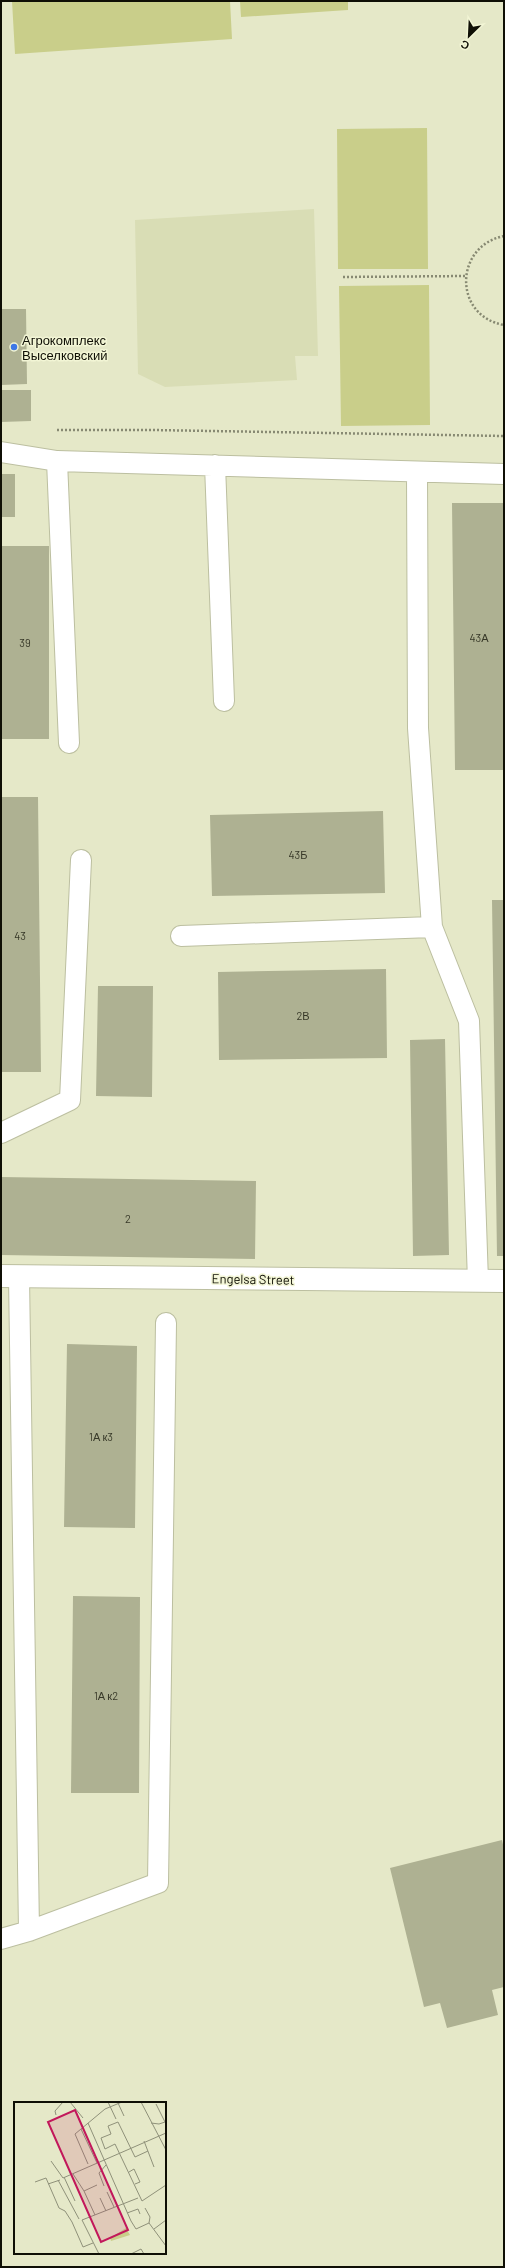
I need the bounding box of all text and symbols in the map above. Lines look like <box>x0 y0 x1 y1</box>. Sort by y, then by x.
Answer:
north arrow <box>449 16 489 56</box>
text: С <box>458 38 471 53</box>
place label: Агрокомплекс Выселковский <box>22 332 107 363</box>
marker: Агрокомплекс Выселковский <box>9 342 19 352</box>
house number: 43А <box>469 631 489 644</box>
house number: 39 <box>19 636 31 649</box>
house number: 43Б <box>289 848 307 861</box>
house number: 43 <box>14 929 26 942</box>
house number: 2В <box>296 1009 310 1022</box>
house number: 2 <box>125 1212 131 1225</box>
street label: Engelsa Street <box>211 1270 295 1288</box>
house number: 1А к3 <box>89 1430 113 1443</box>
house number: 1А к2 <box>94 1689 118 1702</box>
inset map <box>14 2102 166 2254</box>

